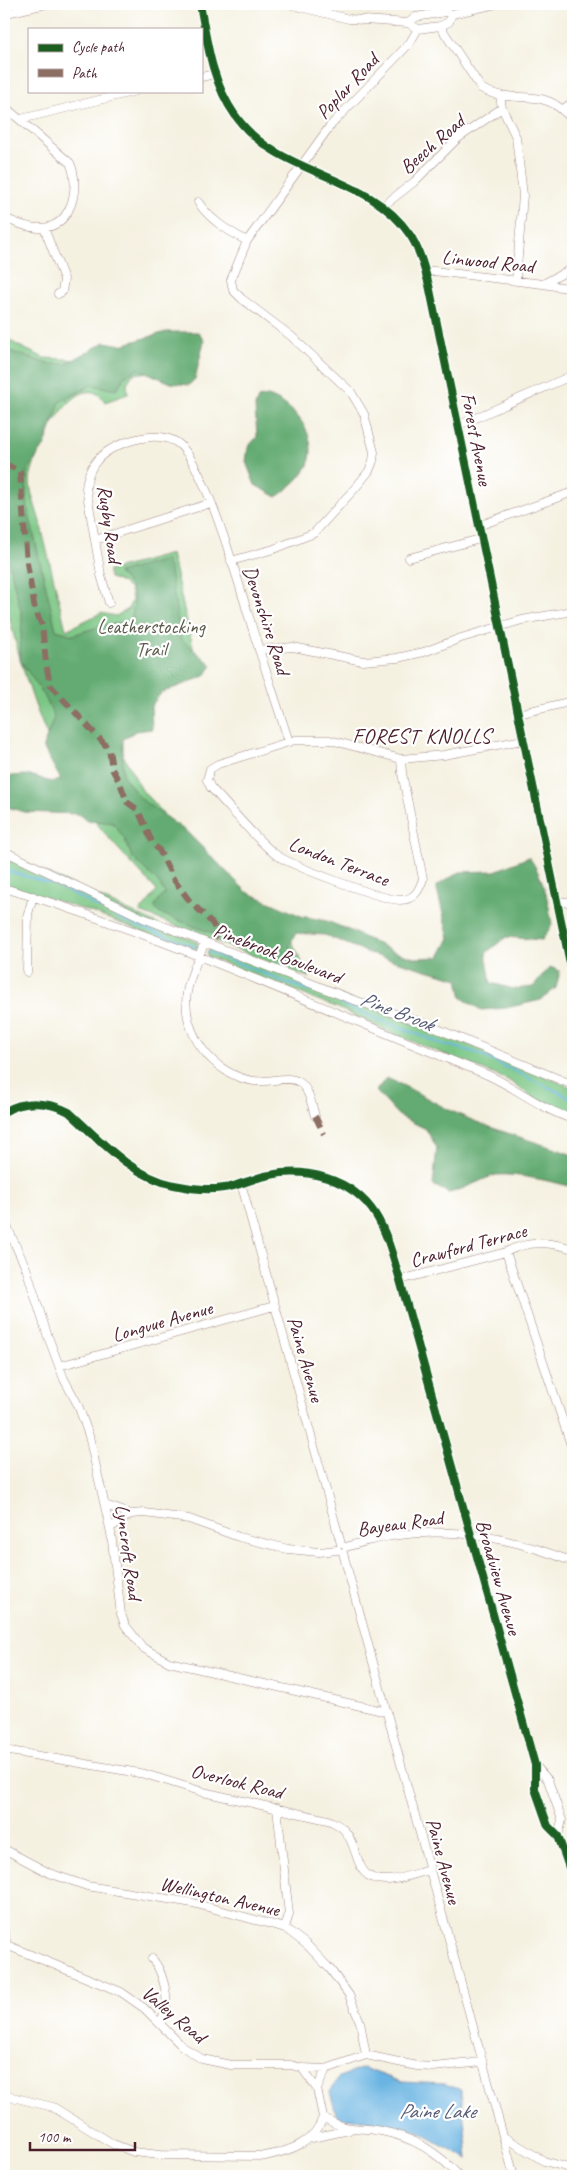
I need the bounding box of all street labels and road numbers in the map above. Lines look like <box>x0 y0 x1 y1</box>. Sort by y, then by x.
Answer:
street label: Poplar Road <box>311 46 386 124</box>
street label: Beech Road <box>395 107 472 179</box>
street label: Linwood Road <box>441 244 538 279</box>
street label: Forest Avenue <box>455 391 498 489</box>
street label: Rugby Road <box>92 484 128 568</box>
street label: Devonshire Road <box>237 563 297 681</box>
street label: London Terrace <box>285 831 394 892</box>
street label: Pinebrook Boulevard <box>210 918 348 991</box>
street label: Crawford Terrace <box>407 1218 530 1273</box>
street label: Longvue Avenue <box>109 1295 217 1348</box>
street label: Paine Avenue <box>281 1314 330 1406</box>
street label: Lyncroft Road <box>109 1503 148 1604</box>
street label: Bayeau Road <box>356 1505 448 1542</box>
street label: Broadview Avenue <box>470 1517 527 1639</box>
street label: Overlook Road <box>188 1758 289 1806</box>
street label: Paine Avenue <box>420 1816 467 1908</box>
street label: Wellington Avenue <box>158 1871 283 1923</box>
street label: Valley Road <box>136 1980 213 2051</box>

